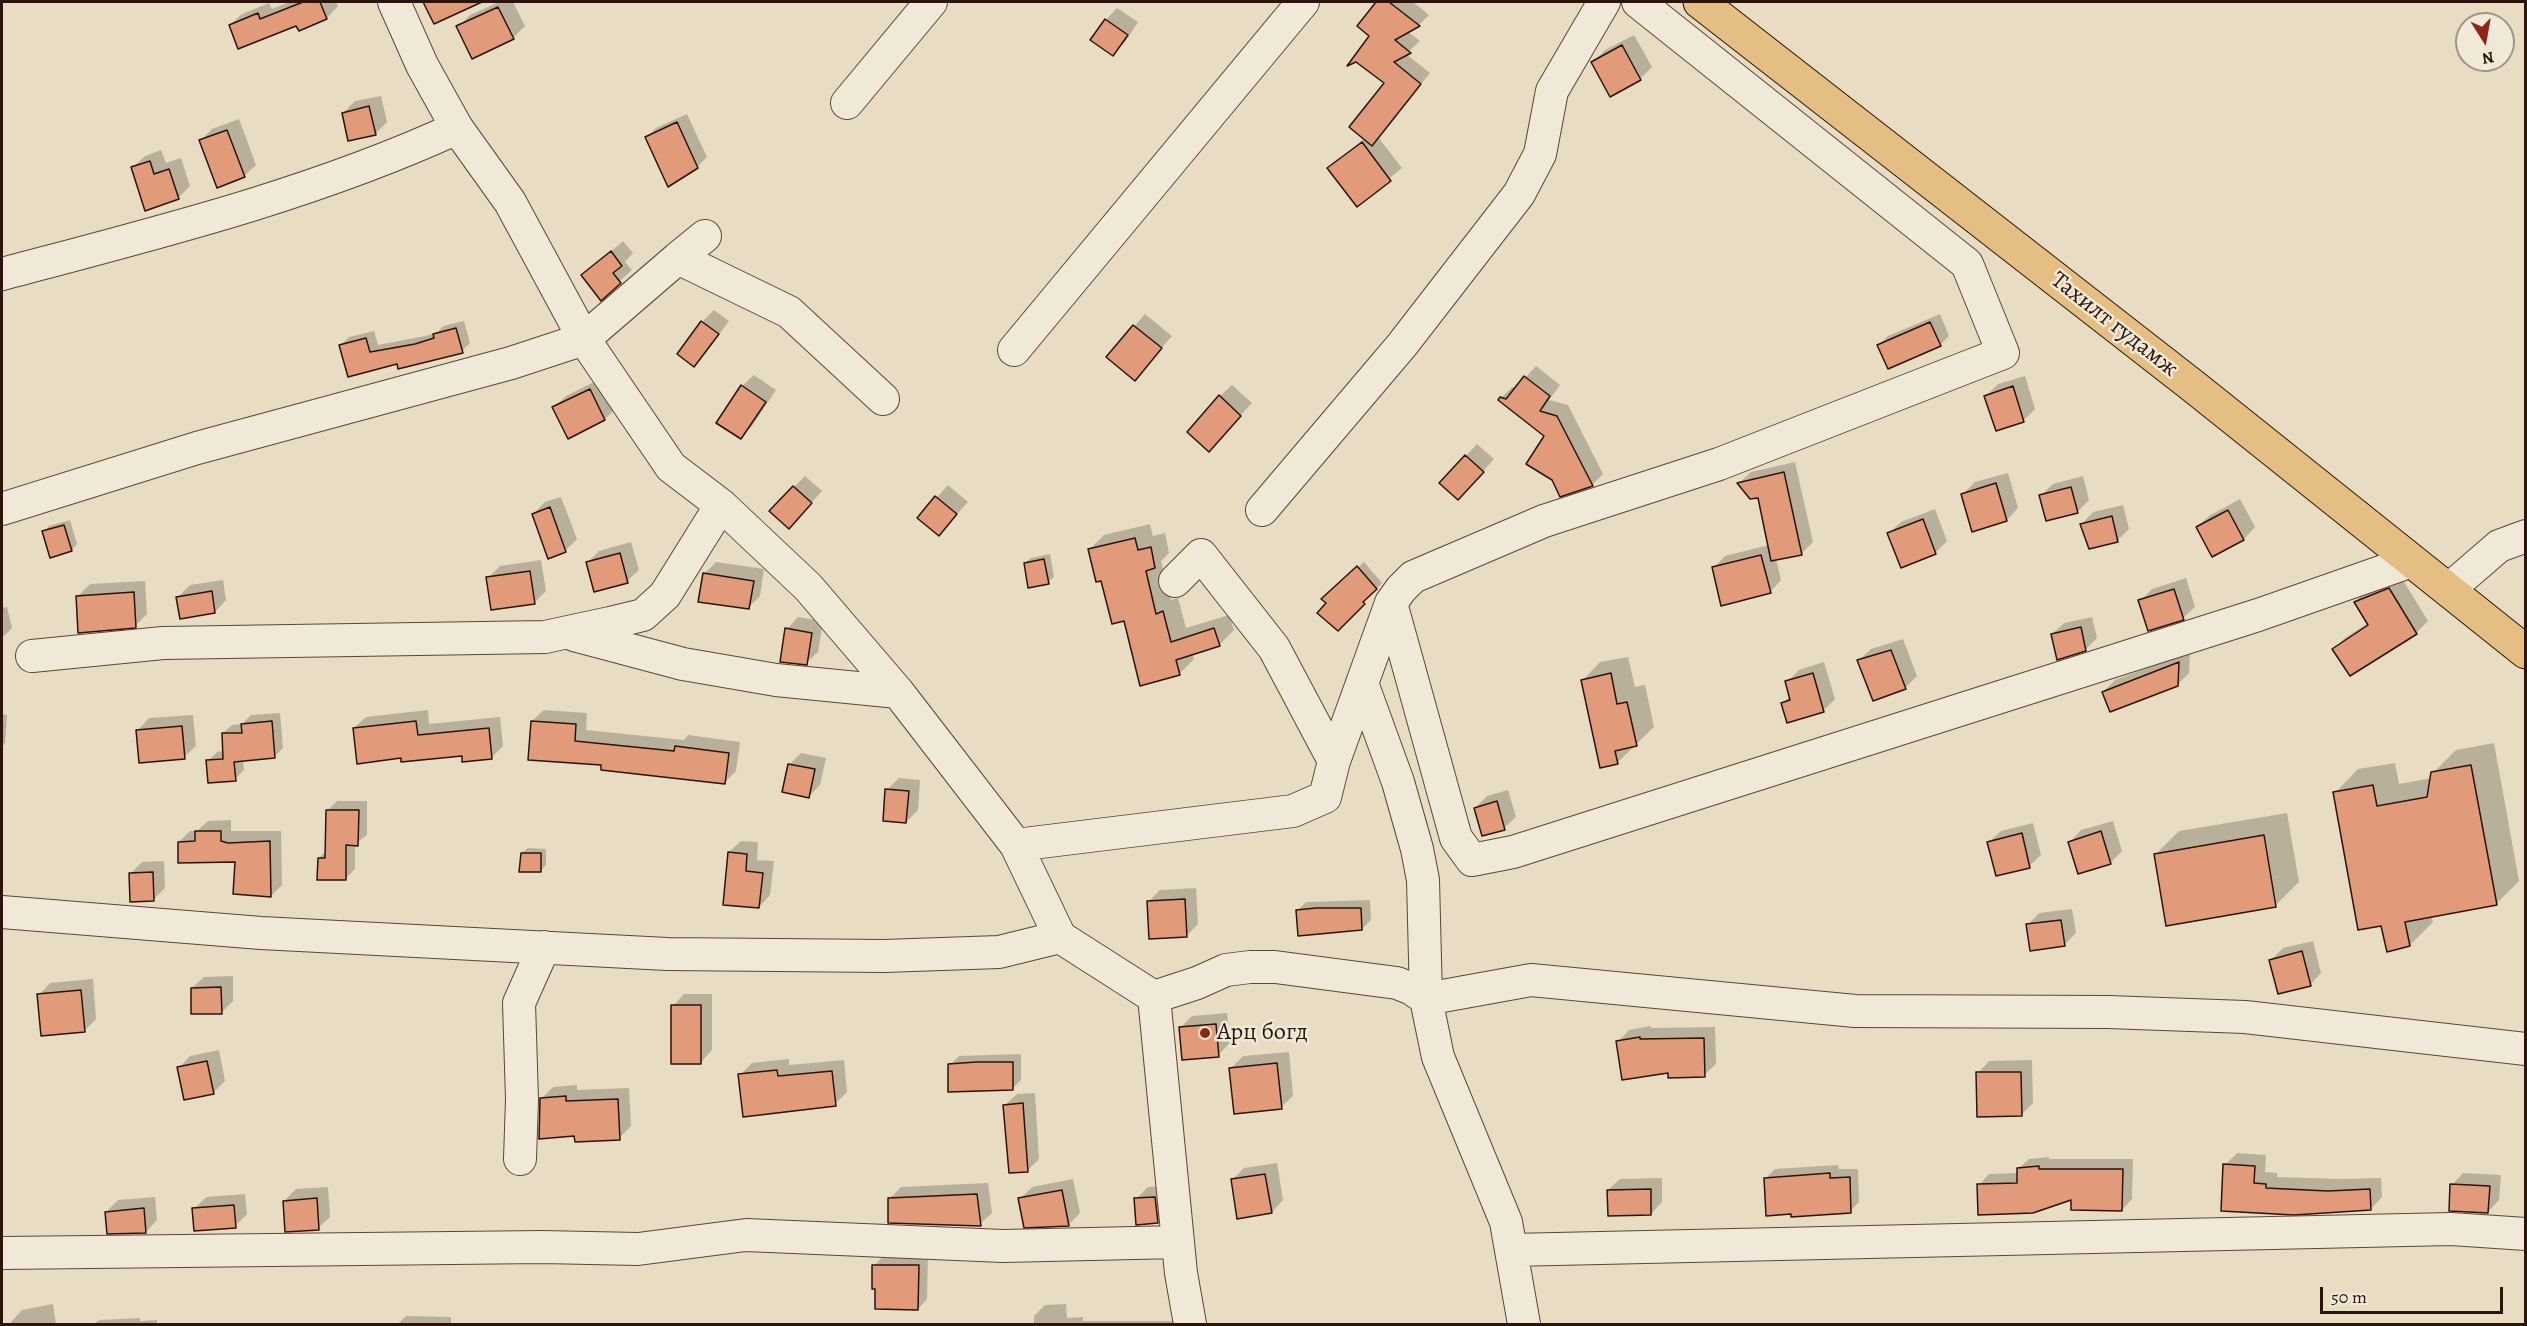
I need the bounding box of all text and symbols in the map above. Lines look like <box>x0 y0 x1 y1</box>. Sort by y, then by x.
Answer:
north arrow <box>2455 12 2515 72</box>
text: N <box>2480 46 2496 70</box>
street label: Тахилт гудамж <box>2044 266 2184 384</box>
place label: Арц богд <box>1217 1019 1308 1047</box>
marker: Арц богд <box>1198 1026 1212 1040</box>
scale bar <box>2323 1275 2506 1313</box>
text: 50 m <box>2331 1285 2367 1309</box>

